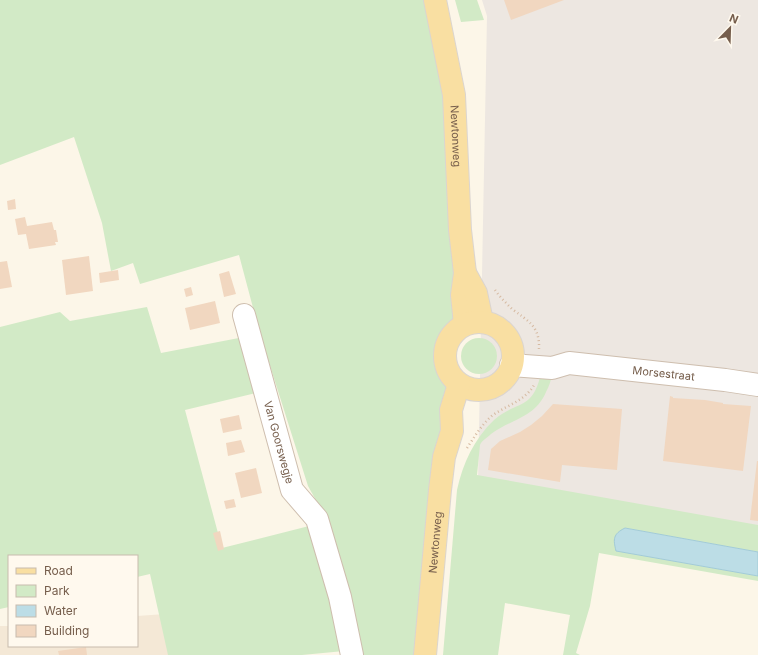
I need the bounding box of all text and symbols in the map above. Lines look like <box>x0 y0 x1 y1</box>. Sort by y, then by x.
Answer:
north arrow <box>710 8 750 48</box>
text: N <box>727 11 741 27</box>
street label: Newtonweg <box>447 105 464 167</box>
street label: Morsestraat <box>632 363 696 384</box>
street label: Van Goorswegje <box>261 399 297 485</box>
street label: Newtonweg <box>425 511 445 574</box>
legend <box>8 555 138 647</box>
text: Road <box>44 563 73 578</box>
text: Park <box>44 583 70 598</box>
text: Water <box>44 603 78 618</box>
text: Building <box>44 623 89 638</box>

